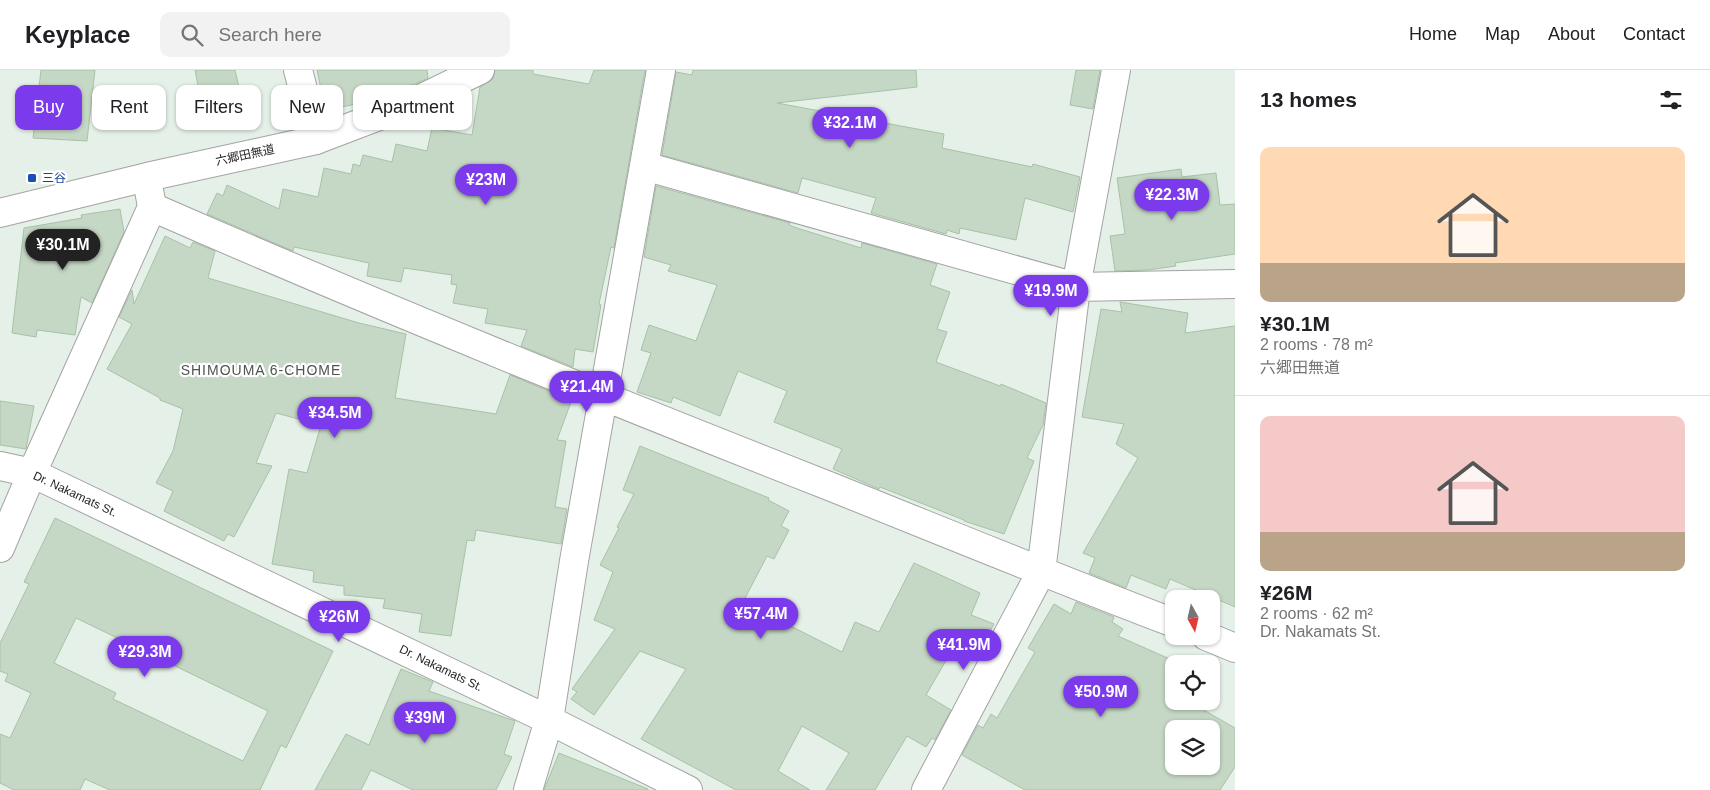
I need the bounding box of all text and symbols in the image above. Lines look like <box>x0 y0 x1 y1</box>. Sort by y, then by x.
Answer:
search box <box>160 12 510 57</box>
text: Keyplace <box>25 21 130 48</box>
icon: search <box>178 21 206 49</box>
text: Search here <box>218 24 322 45</box>
text: Home <box>1409 24 1457 44</box>
text: Map <box>1485 24 1520 44</box>
text: About <box>1548 24 1595 44</box>
text: Contact <box>1623 24 1685 44</box>
chip: Buy <box>15 85 82 130</box>
chip: Rent <box>92 85 166 130</box>
chip: Filters <box>176 85 261 130</box>
chip: New <box>271 85 343 130</box>
chip: Apartment <box>353 85 472 130</box>
icon: filters <box>1657 86 1685 114</box>
text: 13 homes <box>1260 88 1357 111</box>
pin: ¥32.1M <box>809 106 891 149</box>
text: ¥32.1M <box>823 114 877 131</box>
street label: 六郷田無道 <box>214 142 276 168</box>
pin: ¥23M <box>456 164 516 206</box>
place label: 三谷 <box>42 171 66 185</box>
text: ¥23M <box>466 171 506 188</box>
marker: 三谷 <box>26 172 38 184</box>
pin: ¥22.3M <box>1131 178 1213 221</box>
icon: home <box>1428 180 1518 270</box>
text: ¥22.3M <box>1145 186 1199 203</box>
pin: ¥30.1M <box>22 228 104 271</box>
text: ¥30.1M <box>36 236 90 253</box>
pin: ¥19.9M <box>1010 274 1092 317</box>
text: ¥19.9M <box>1024 282 1078 299</box>
text: ¥30.1M <box>1260 312 1330 335</box>
text: 2 rooms · 78 m² <box>1260 336 1373 353</box>
text: 六郷田無道 <box>1260 359 1340 376</box>
district label: SHIMOUMA 6-CHOME <box>181 362 341 378</box>
pin: ¥21.4M <box>546 370 628 413</box>
text: ¥21.4M <box>560 378 614 395</box>
pin: ¥34.5M <box>294 396 376 439</box>
text: ¥34.5M <box>308 404 362 421</box>
icon: home <box>1428 448 1518 538</box>
street label: Dr. Nakamats St. <box>31 468 119 520</box>
text: ¥26M <box>1260 581 1313 604</box>
north arrow <box>1165 590 1220 645</box>
map controls <box>1165 590 1220 775</box>
pin: ¥57.4M <box>720 598 802 640</box>
pin: ¥26M <box>309 600 369 643</box>
text: ¥57.4M <box>734 605 788 622</box>
text: 2 rooms · 62 m² <box>1260 605 1373 622</box>
text: ¥26M <box>319 608 359 625</box>
text: Dr. Nakamats St. <box>1260 623 1381 640</box>
pin: ¥41.9M <box>923 628 1005 671</box>
pin: ¥29.3M <box>104 636 186 678</box>
text: ¥41.9M <box>937 636 991 653</box>
street label: Dr. Nakamats St. <box>397 642 485 694</box>
text: ¥29.3M <box>118 643 172 660</box>
button: locate <box>1165 655 1220 710</box>
pin: ¥50.9M <box>1060 676 1142 718</box>
text: ¥50.9M <box>1074 683 1128 700</box>
pin: ¥39M <box>395 702 455 744</box>
text: ¥39M <box>405 709 445 726</box>
button: layers <box>1165 720 1220 775</box>

